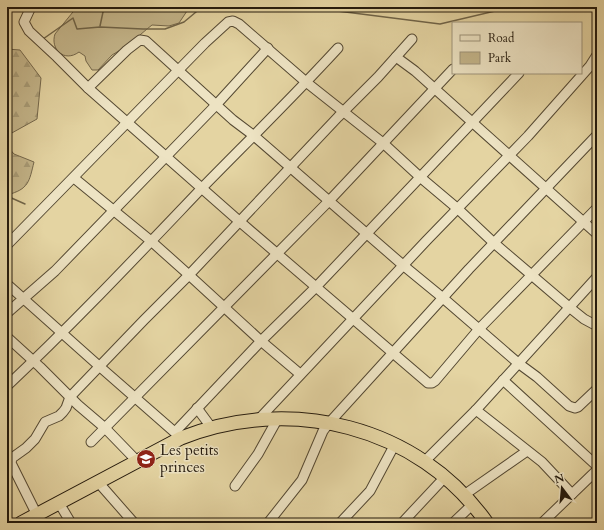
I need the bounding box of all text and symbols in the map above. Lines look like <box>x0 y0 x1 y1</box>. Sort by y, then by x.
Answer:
legend <box>452 22 582 74</box>
text: Road <box>488 30 515 46</box>
text: Park <box>488 50 512 66</box>
place label: Les petits princes <box>160 440 218 477</box>
school or university icon: Les petits princes <box>135 448 157 470</box>
north arrow <box>542 468 582 508</box>
text: N <box>553 470 566 487</box>

